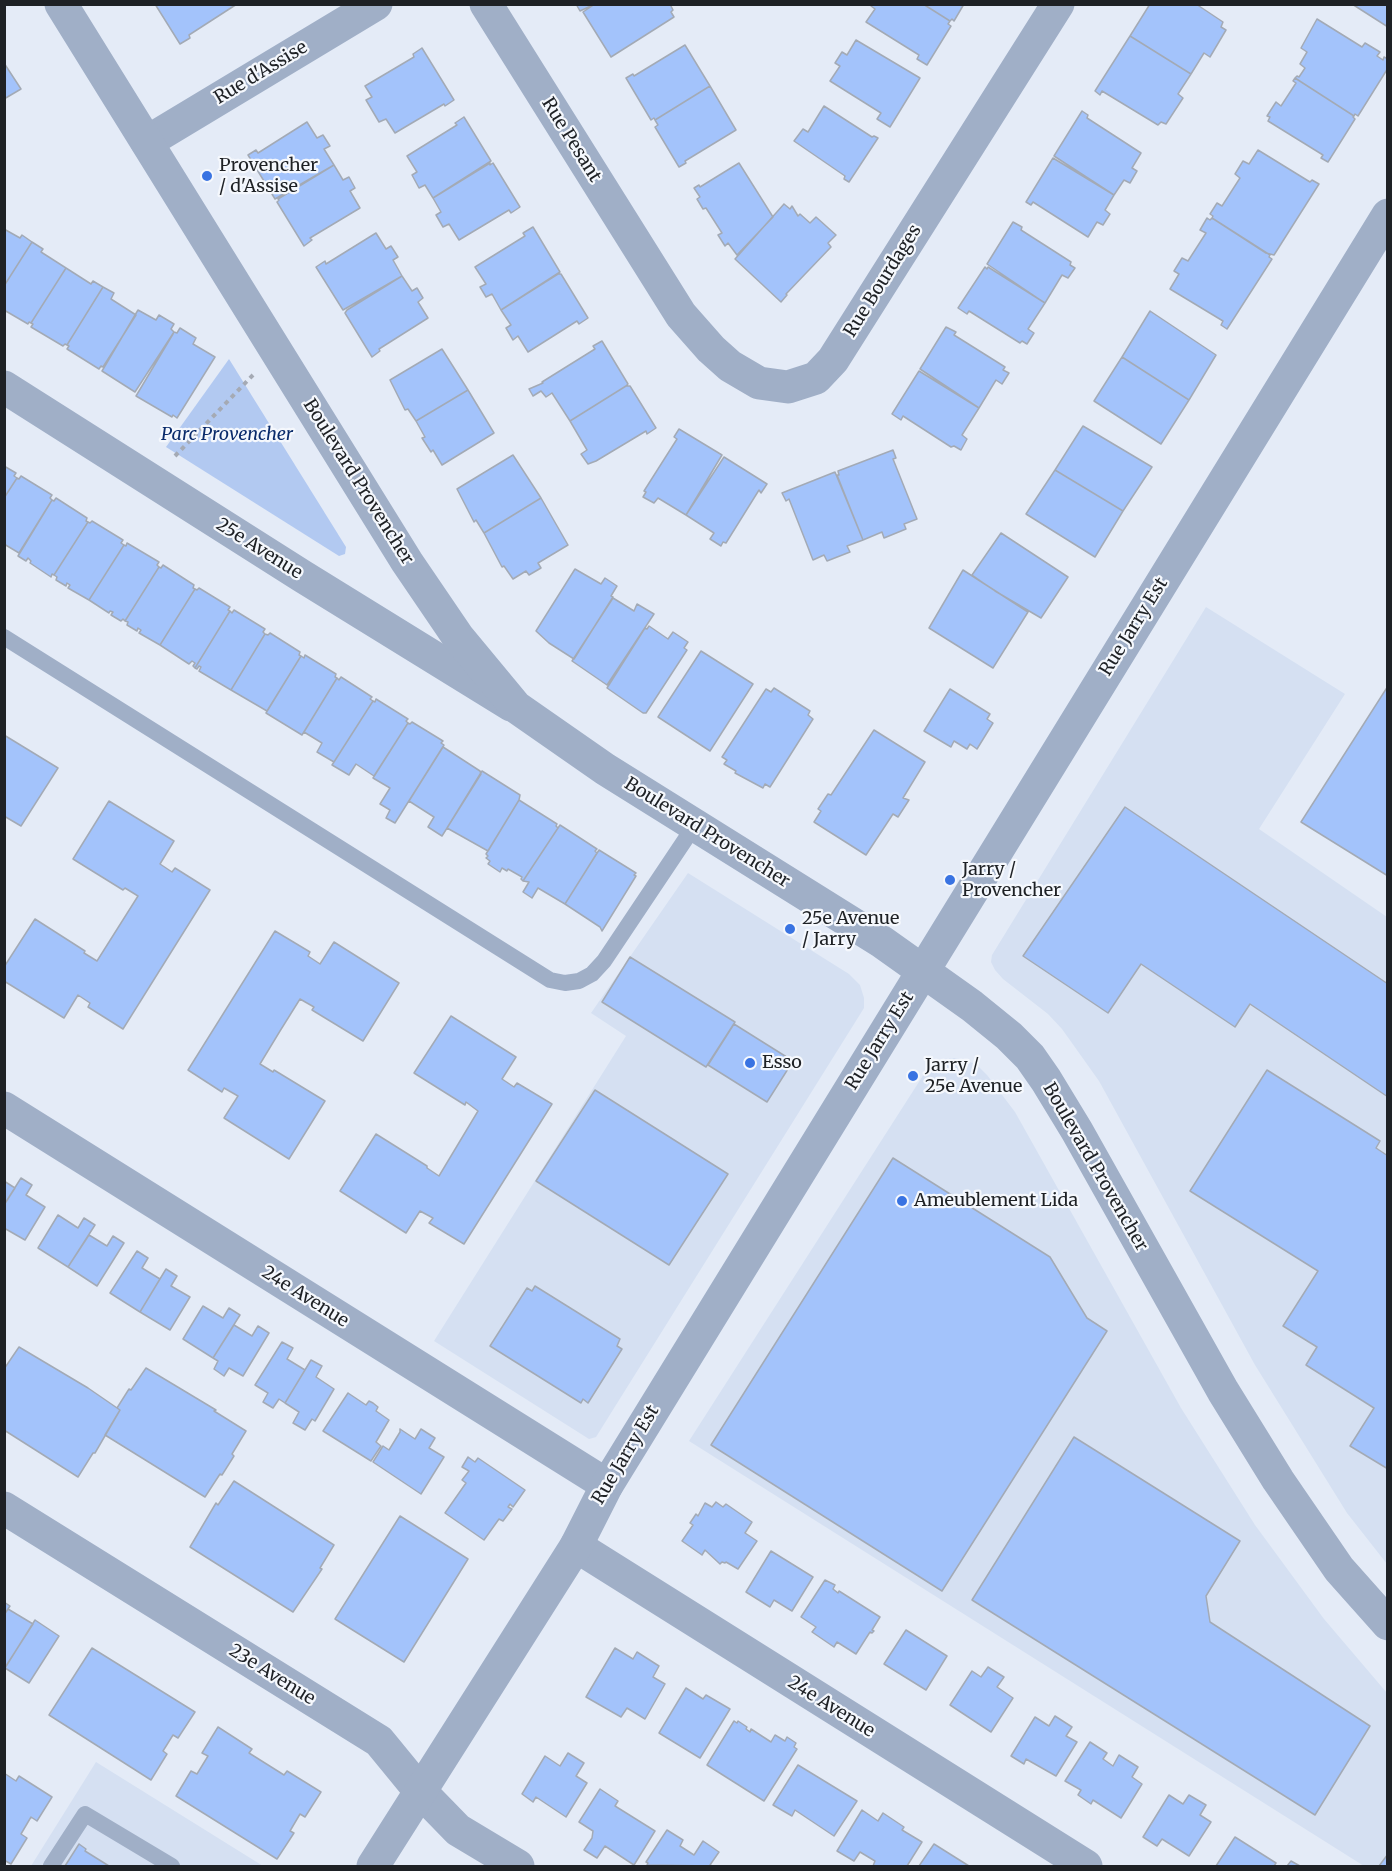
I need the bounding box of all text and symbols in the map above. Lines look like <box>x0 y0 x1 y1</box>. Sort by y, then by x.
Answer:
street label: Rue d'Assise <box>211 37 311 109</box>
street label: Rue Pesant <box>537 94 605 186</box>
place label: Provencher / d'Assise <box>219 155 318 198</box>
marker: Provencher / d'Assise <box>200 169 214 183</box>
street label: Rue Bourdages <box>840 221 926 341</box>
street label: Boulevard Provencher <box>298 395 418 569</box>
park label: Parc Provencher <box>161 424 293 446</box>
street label: 25e Avenue <box>212 514 306 584</box>
street label: Rue Jarry Est <box>1095 574 1173 680</box>
street label: Boulevard Provencher <box>620 773 794 893</box>
place label: Jarry / Provencher <box>962 859 1061 902</box>
marker: Jarry / Provencher <box>943 873 957 887</box>
place label: 25e Avenue / Jarry <box>802 908 899 950</box>
marker: 25e Avenue / Jarry <box>783 922 797 936</box>
street label: Rue Jarry Est <box>841 988 919 1094</box>
place label: Esso <box>762 1052 802 1074</box>
place label: Jarry / 25e Avenue <box>925 1055 1022 1098</box>
marker: Esso <box>743 1056 757 1070</box>
marker: Jarry / 25e Avenue <box>906 1069 920 1083</box>
street label: Boulevard Provencher <box>1038 1079 1152 1255</box>
place label: Ameublement Lida <box>914 1190 1078 1212</box>
marker: Ameublement Lida <box>895 1194 909 1208</box>
street label: 24e Avenue <box>258 1262 352 1332</box>
street label: Rue Jarry Est <box>588 1402 664 1508</box>
street label: 23e Avenue <box>225 1640 319 1710</box>
street label: 24e Avenue <box>784 1672 878 1742</box>

